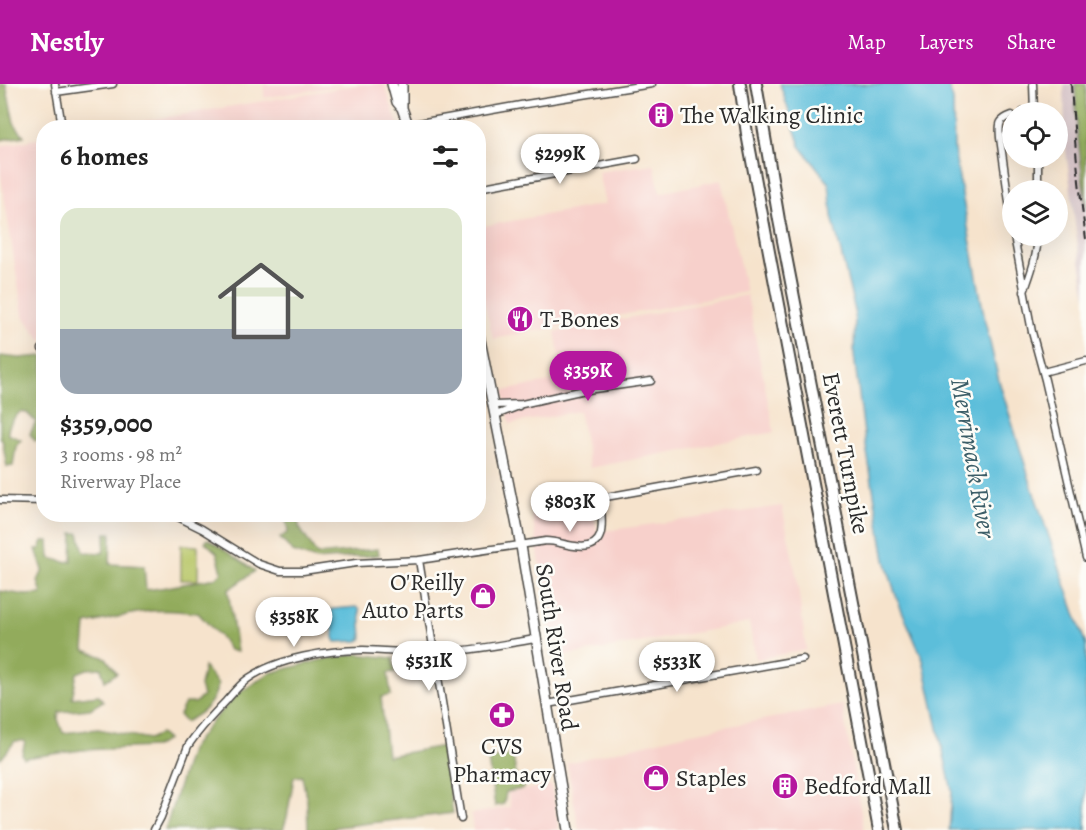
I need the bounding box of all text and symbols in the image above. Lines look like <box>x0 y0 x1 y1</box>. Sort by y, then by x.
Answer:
text: Nestly <box>30 23 104 61</box>
text: Map <box>847 28 886 56</box>
text: Layers <box>919 28 974 56</box>
text: Share <box>1007 28 1056 56</box>
place label: The Walking Clinic <box>680 99 863 131</box>
building icon: The Walking Clinic <box>646 100 676 130</box>
map controls <box>1002 102 1068 246</box>
button: locate <box>1002 102 1068 168</box>
pin: $299K <box>518 134 602 185</box>
text: 6 homes <box>60 139 149 174</box>
icon: filters <box>429 140 462 173</box>
text: $299K <box>535 140 585 167</box>
button: layers <box>1002 180 1068 246</box>
icon: home <box>207 247 315 355</box>
place label: T-Bones <box>540 303 619 335</box>
restaurant icon: T-Bones <box>505 304 535 334</box>
pin: $359K <box>546 351 630 402</box>
text: $359K <box>564 357 612 384</box>
street label: Everett Turnpike <box>815 369 877 537</box>
water label: Merrimack River <box>942 376 1005 542</box>
text: $359,000 <box>60 406 153 441</box>
text: 3 rooms · 98 m² <box>60 441 182 468</box>
text: Riverway Place <box>60 468 181 495</box>
pin: $803K <box>528 482 612 533</box>
text: $803K <box>545 488 595 515</box>
street label: South River Road <box>528 561 586 733</box>
place label: O'Reilly Auto Parts <box>361 566 464 626</box>
shop icon: O'Reilly Auto Parts <box>468 581 498 611</box>
pin: $358K <box>252 597 336 648</box>
text: $358K <box>269 603 319 630</box>
pin: $531K <box>387 641 471 692</box>
pin: $533K <box>635 642 719 693</box>
text: $531K <box>406 647 452 674</box>
text: $533K <box>653 648 701 675</box>
pharmacy icon: CVS Pharmacy <box>487 700 517 730</box>
place label: CVS Pharmacy <box>453 730 552 790</box>
place label: Staples <box>676 762 747 794</box>
shop icon: Staples <box>641 763 671 793</box>
place label: Bedford Mall <box>804 770 931 802</box>
building icon: Bedford Mall <box>770 771 800 801</box>

